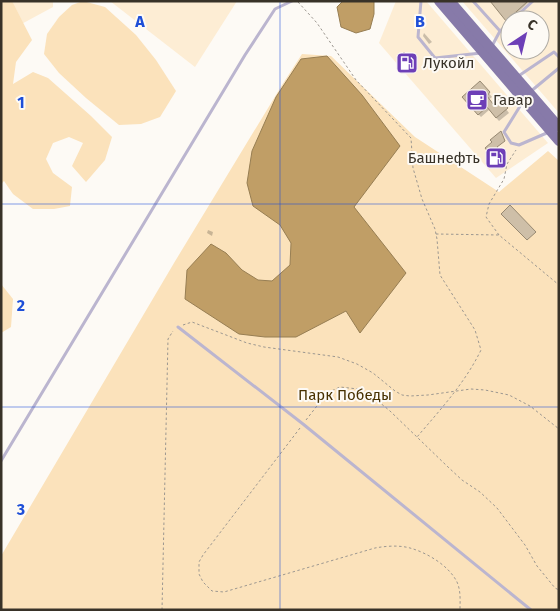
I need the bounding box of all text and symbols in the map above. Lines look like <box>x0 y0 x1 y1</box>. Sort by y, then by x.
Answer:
north arrow <box>500 10 550 60</box>
text: A <box>134 12 145 31</box>
text: B <box>415 12 425 31</box>
text: С <box>524 15 540 34</box>
fuel station icon: Лукойл <box>395 51 419 75</box>
place label: Лукойл <box>423 54 474 72</box>
cafe icon: Гавар <box>465 88 489 112</box>
place label: Гавар <box>493 91 533 109</box>
text: 1 <box>17 93 25 112</box>
fuel station icon: Башнефть <box>484 146 508 170</box>
place label: Башнефть <box>408 149 480 167</box>
text: 2 <box>17 296 25 315</box>
park label: Парк Победы <box>298 386 392 404</box>
text: 3 <box>16 500 25 519</box>

